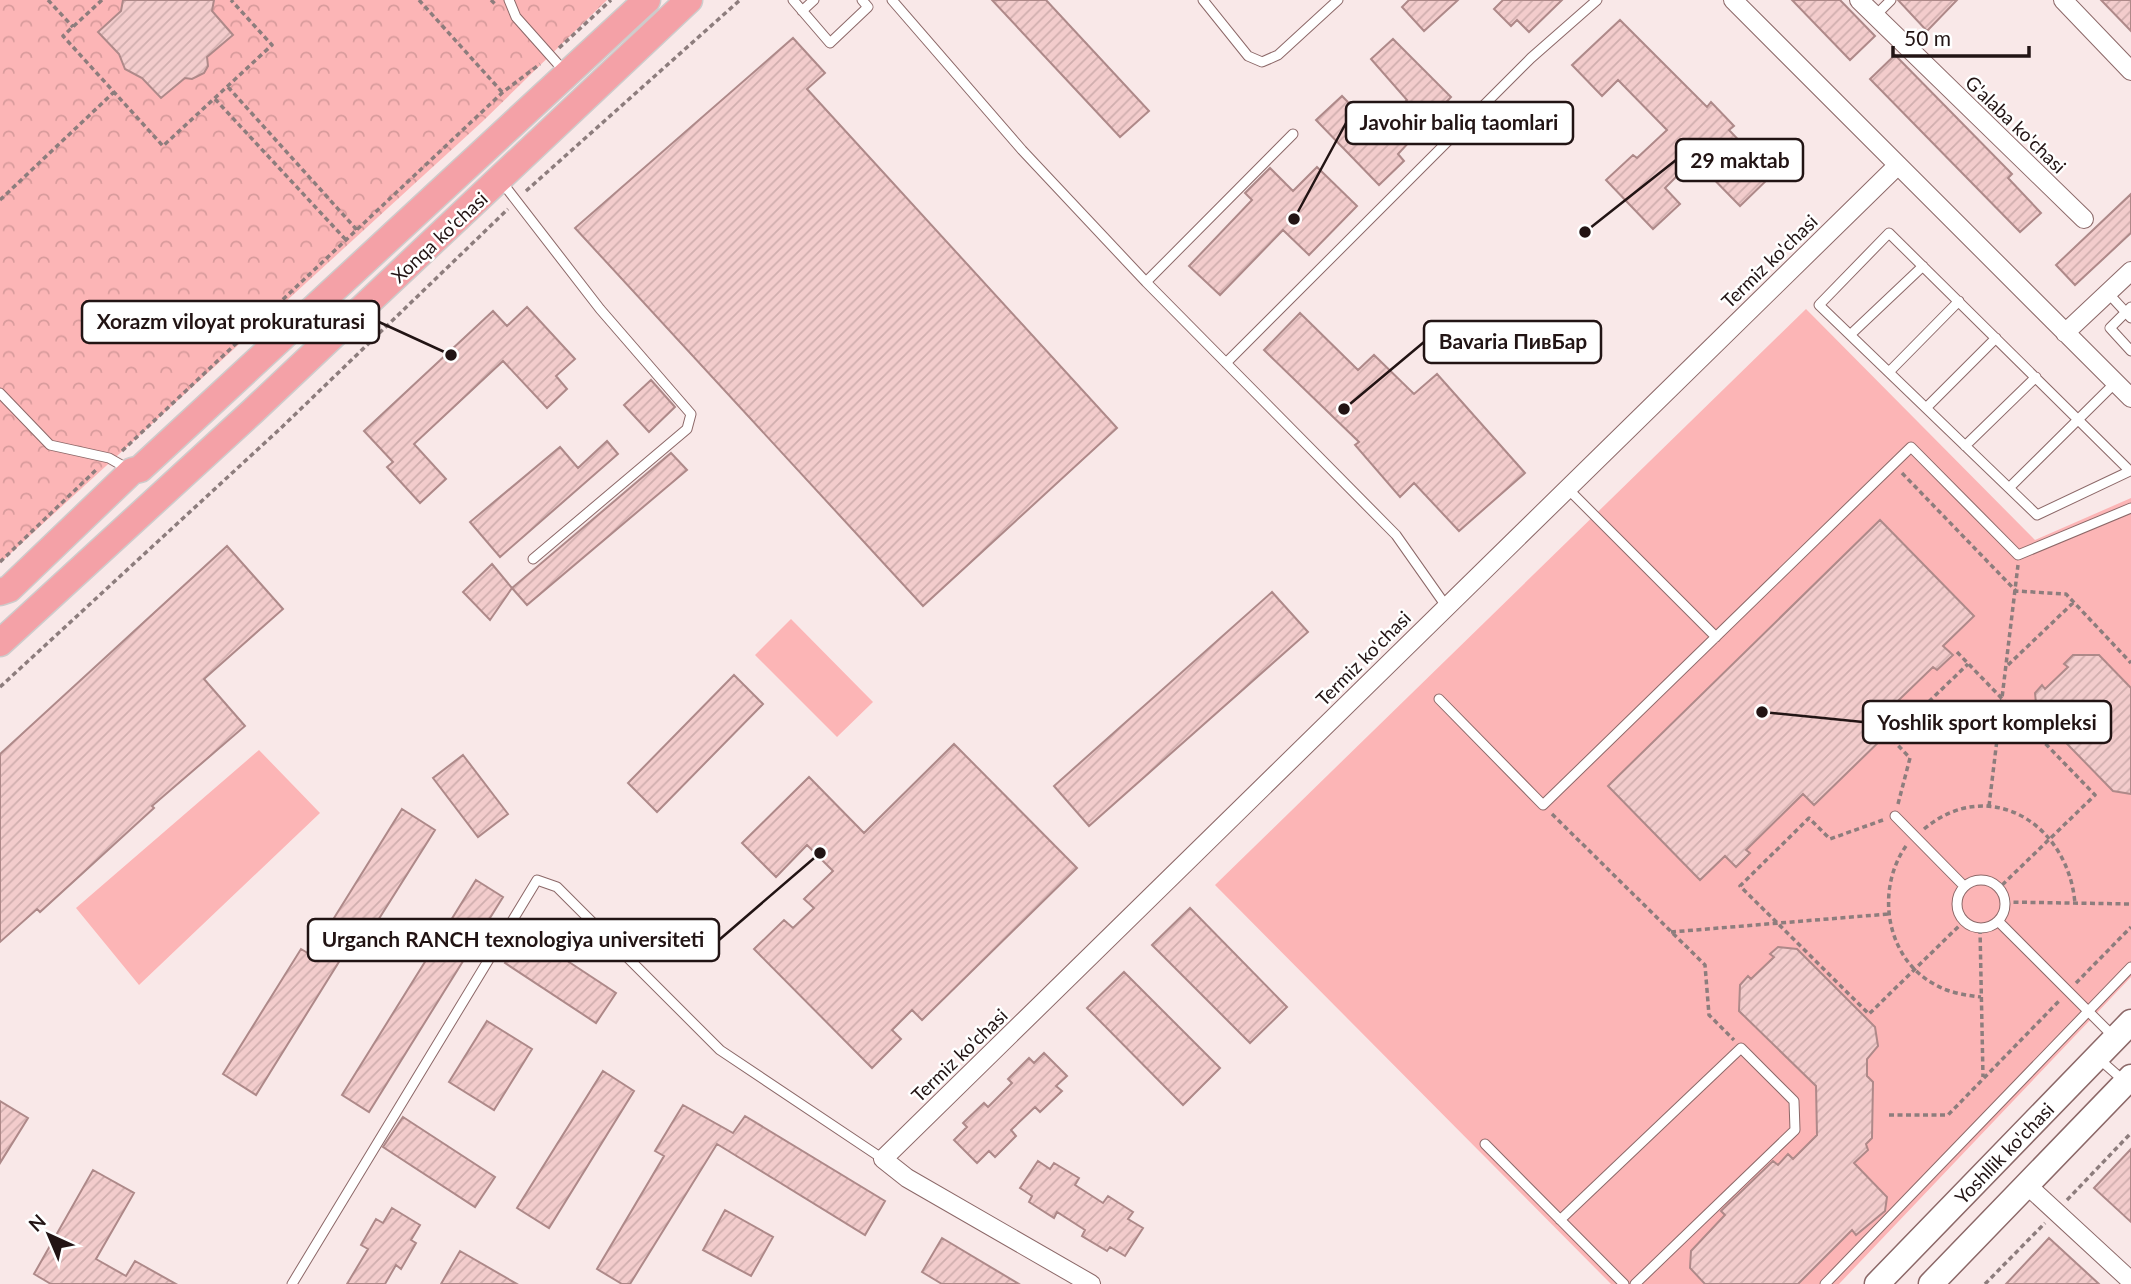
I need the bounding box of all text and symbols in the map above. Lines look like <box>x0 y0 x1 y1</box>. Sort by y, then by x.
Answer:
scale bar <box>1893 14 2030 58</box>
text: 50 m <box>1904 25 1951 50</box>
street label: G'alaba ko'chasi <box>1961 70 2071 178</box>
callout: Javohir baliq taomlari <box>1346 102 1573 144</box>
text: Javohir baliq taomlari <box>1360 109 1558 134</box>
callout: 29 maktab <box>1676 139 1803 181</box>
text: 29 maktab <box>1690 147 1790 172</box>
street label: Xonqa ko'chasi <box>386 187 492 287</box>
street label: Termiz ko'chasi <box>1716 210 1822 312</box>
callout: Xorazm viloyat prokuraturasi <box>82 301 379 343</box>
text: Xorazm viloyat prokuraturasi <box>97 308 365 333</box>
callout: Bavaria ПивБар <box>1424 321 1601 363</box>
text: Bavaria ПивБар <box>1439 328 1587 353</box>
street label: Termiz ko'chasi <box>1311 606 1415 710</box>
callout: Yoshlik sport kompleksi <box>1863 701 2111 743</box>
text: Yoshlik sport kompleksi <box>1876 709 2097 734</box>
callout: Urganch RANCH texnologiya universiteti <box>308 919 719 961</box>
text: Urganch RANCH texnologiya universiteti <box>322 926 704 951</box>
street label: Termiz ko'chasi <box>906 1004 1012 1106</box>
street label: Yoshllik ko'chasi <box>1950 1097 2058 1209</box>
north arrow <box>14 1200 84 1270</box>
text: N <box>24 1209 50 1236</box>

